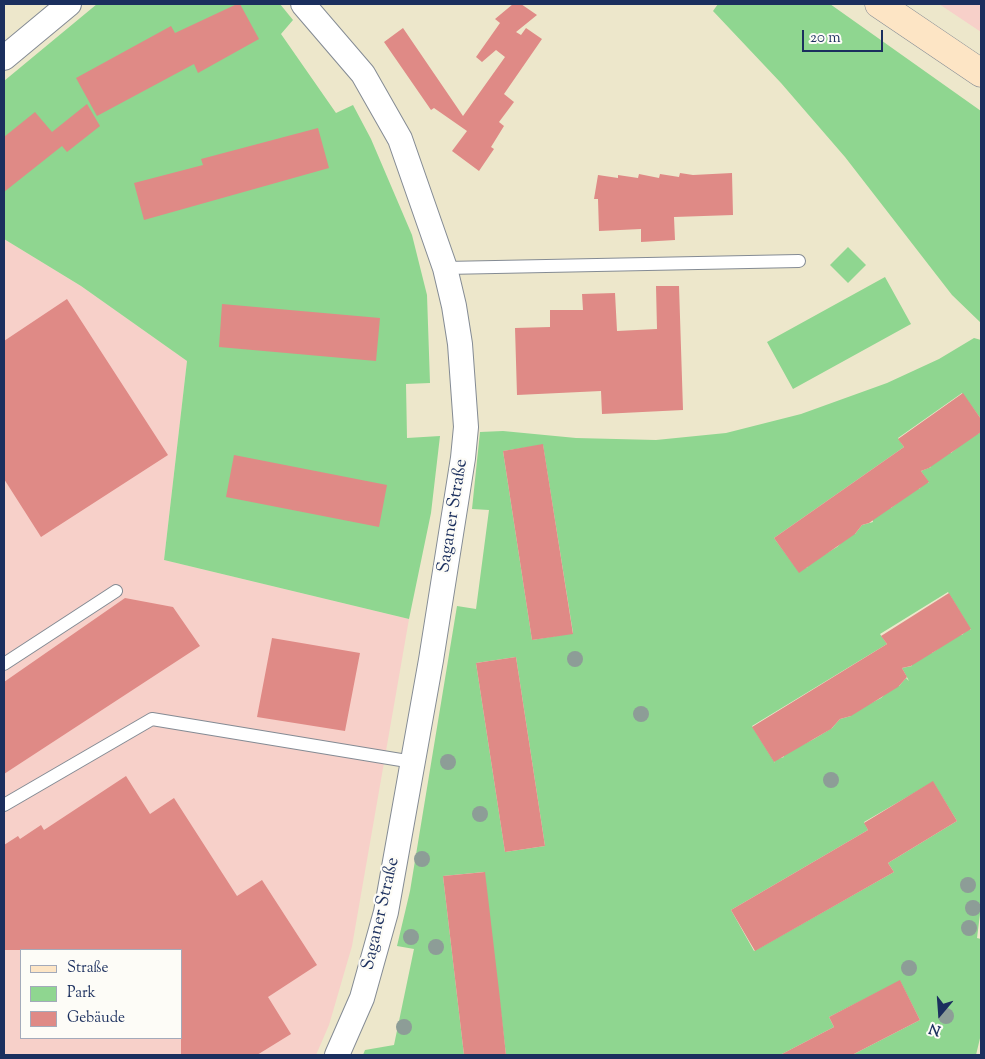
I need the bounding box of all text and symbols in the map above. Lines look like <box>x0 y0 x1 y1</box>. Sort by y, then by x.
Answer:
scale bar <box>805 20 886 52</box>
text: 20 m <box>810 28 841 49</box>
street label: Saganer Straße <box>434 457 474 575</box>
street label: Saganer Straße <box>359 855 405 973</box>
legend <box>20 949 182 1039</box>
text: Straße <box>67 958 109 979</box>
text: Park <box>67 983 96 1004</box>
north arrow <box>915 989 965 1039</box>
text: Gebäude <box>67 1008 125 1029</box>
text: N <box>927 1017 944 1040</box>

